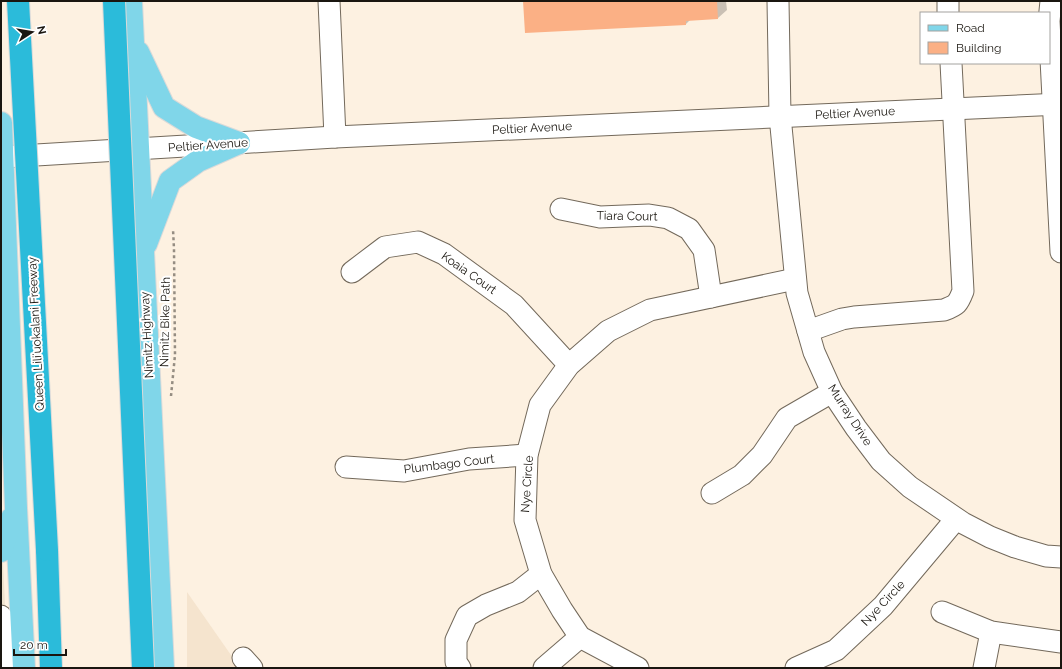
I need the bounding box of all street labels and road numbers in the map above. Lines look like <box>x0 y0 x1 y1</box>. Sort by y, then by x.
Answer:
street label: Peltier Avenue <box>815 104 895 122</box>
street label: Peltier Avenue <box>492 119 572 137</box>
street label: Peltier Avenue <box>168 135 248 155</box>
street label: Tiara Court <box>596 208 658 224</box>
street label: Koaia Court <box>439 249 499 297</box>
street label: Queen Liliʻuokalani Freeway <box>25 256 47 411</box>
street label: Nimitz Bike Path <box>157 277 173 367</box>
street label: Nimitz Highway <box>138 291 156 379</box>
street label: Murray Drive <box>825 382 875 448</box>
street label: Plumbago Court <box>403 451 495 477</box>
street label: Nye Circle <box>518 455 536 513</box>
street label: Nye Circle <box>858 577 908 629</box>

